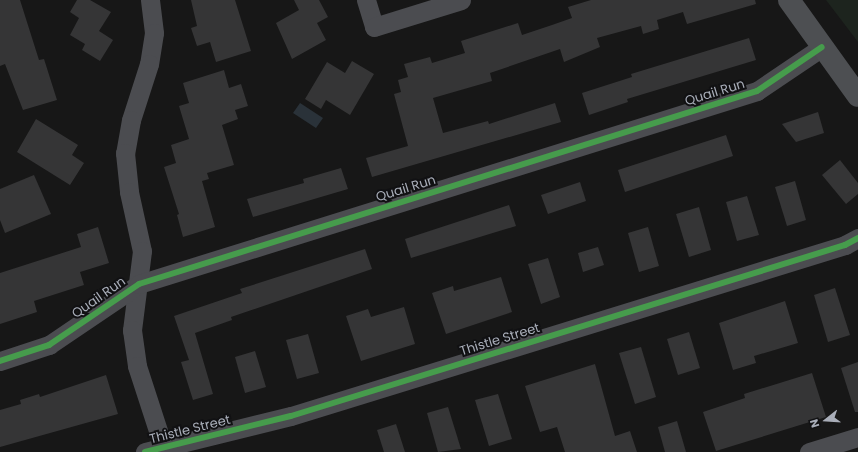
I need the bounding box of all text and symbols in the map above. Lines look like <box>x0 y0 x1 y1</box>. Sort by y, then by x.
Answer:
street label: Quail Run <box>683 77 747 109</box>
street label: Quail Run <box>374 173 438 205</box>
street label: Quail Run <box>69 274 129 322</box>
street label: Thistle Street <box>458 320 542 360</box>
north arrow <box>806 400 846 440</box>
street label: Thistle Street <box>148 412 232 448</box>
text: N <box>806 417 823 430</box>

